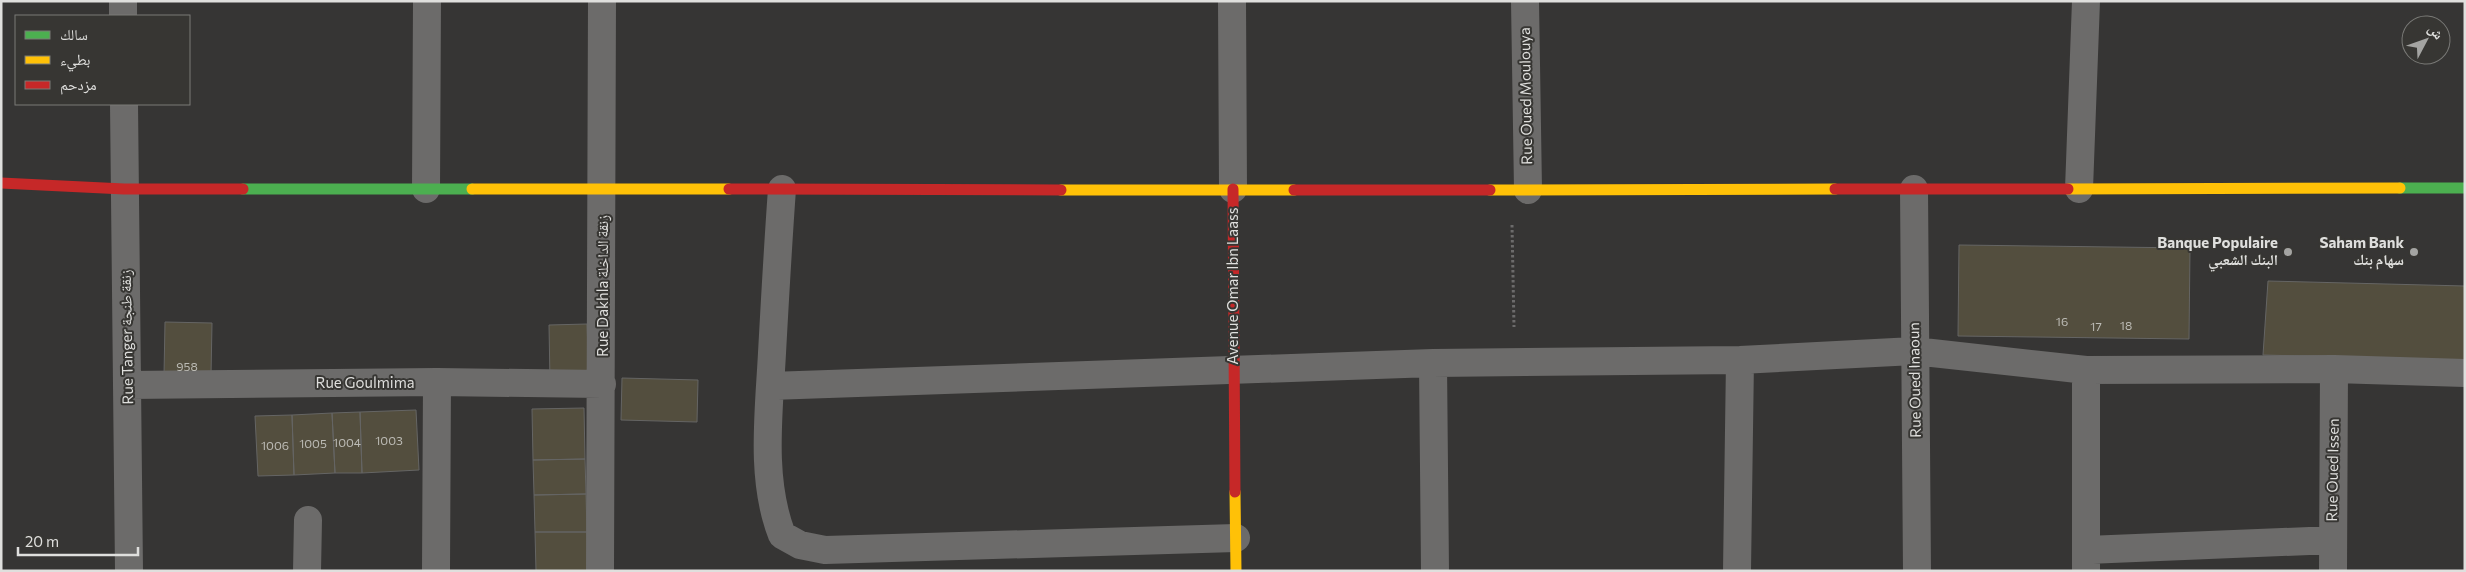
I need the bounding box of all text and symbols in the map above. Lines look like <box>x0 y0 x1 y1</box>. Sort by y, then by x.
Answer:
legend <box>15 15 190 105</box>
north arrow <box>2401 15 2451 65</box>
text: ش <box>2424 20 2448 43</box>
text: سالك <box>60 25 88 43</box>
street label: Rue Oued Moulouya <box>1515 27 1535 165</box>
text: بطيء <box>60 50 90 72</box>
text: مزدحم <box>60 75 97 95</box>
street label: Avenue Omar Ibn Laass <box>1223 207 1241 365</box>
street label: Rue Dakhla زنقة الداخلة <box>593 215 612 357</box>
place label: Banque Populaire البنك الشعبي <box>2157 233 2278 272</box>
place label: Saham Bank سهام بنك <box>2319 233 2404 270</box>
marker: Banque Populaire البنك الشعبي <box>2282 246 2294 258</box>
marker: Saham Bank سهام بنك <box>2408 246 2420 258</box>
street label: Rue Tanger زنقة طنجة <box>116 269 137 405</box>
house number: 16 <box>2056 314 2068 328</box>
house number: 18 <box>2120 318 2132 332</box>
house number: 17 <box>2090 319 2102 333</box>
street label: Rue Oued Inaoun <box>1904 322 1924 438</box>
house number: 958 <box>176 359 198 373</box>
street label: Rue Goulmima <box>315 373 415 391</box>
street label: Rue Oued Issen <box>2322 418 2342 522</box>
house number: 1003 <box>375 433 403 447</box>
house number: 1004 <box>333 435 361 449</box>
house number: 1005 <box>299 436 327 450</box>
house number: 1006 <box>261 438 289 452</box>
scale bar <box>18 524 138 556</box>
text: 20 m <box>25 532 59 550</box>

